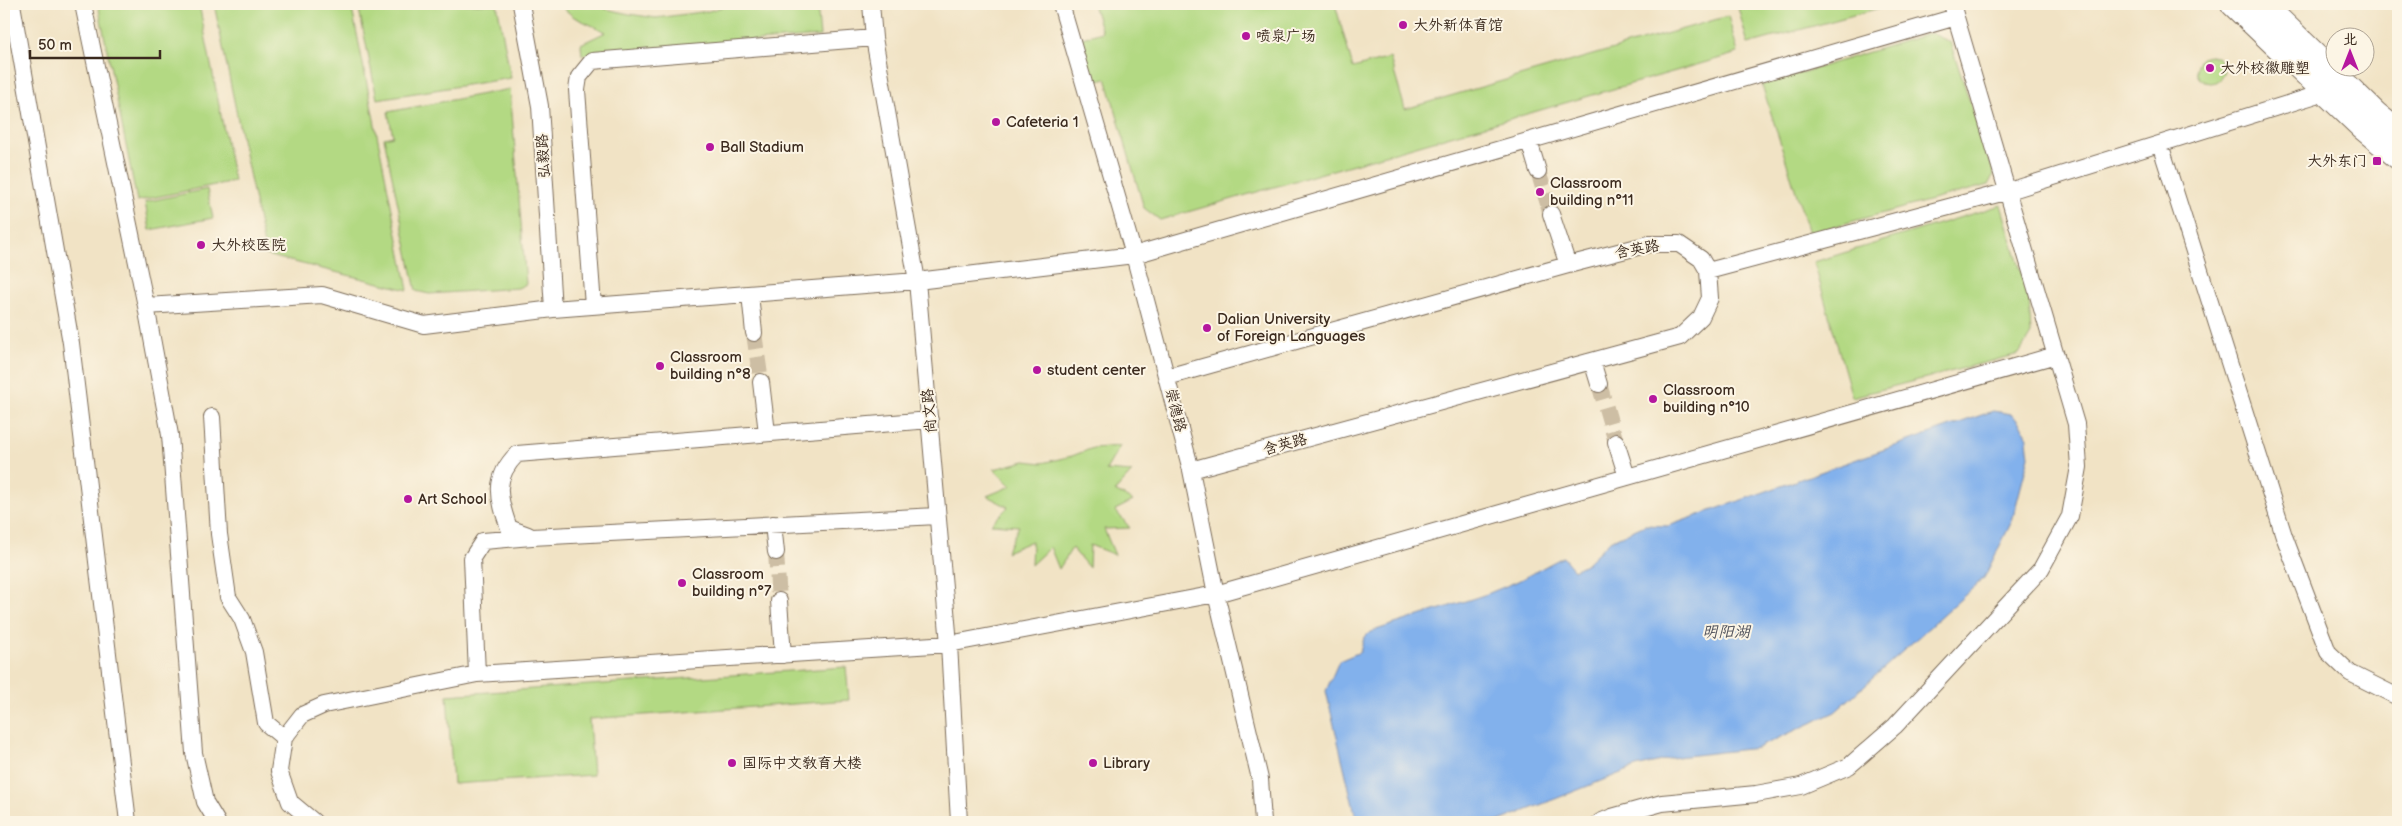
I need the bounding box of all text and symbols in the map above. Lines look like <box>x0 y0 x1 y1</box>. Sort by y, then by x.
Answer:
place label: 大外新体育馆 <box>1413 16 1503 35</box>
marker: 大外新体育馆 <box>1397 19 1409 31</box>
place label: 喷泉广场 <box>1256 27 1316 46</box>
scale bar <box>30 28 160 60</box>
north arrow <box>2324 28 2374 78</box>
marker: 喷泉广场 <box>1240 30 1252 42</box>
text: 北 <box>2343 31 2357 48</box>
text: 50 m <box>38 36 72 55</box>
place label: 大外校徽雕塑 <box>2220 59 2310 78</box>
marker: 大外校徽雕塑 <box>2204 62 2216 74</box>
place label: Cafeteria 1 <box>1006 113 1078 132</box>
marker: Cafeteria 1 <box>990 116 1002 128</box>
street label: 弘毅路 <box>532 133 555 179</box>
place label: Ball Stadium <box>720 138 804 157</box>
marker: Ball Stadium <box>704 141 716 153</box>
place label: 大外东门 <box>2307 152 2367 171</box>
marker: 大外东门 <box>2371 155 2383 167</box>
place label: Classroom building n°11 <box>1550 174 1634 210</box>
marker: Classroom building n°11 <box>1534 186 1546 198</box>
place label: 大外校医院 <box>211 236 286 255</box>
street label: 含英路 <box>1613 236 1661 263</box>
marker: 大外校医院 <box>195 239 207 251</box>
place label: Dalian University of Foreign Languages <box>1217 310 1366 346</box>
marker: Dalian University of Foreign Languages <box>1201 322 1213 334</box>
place label: Classroom building n°8 <box>670 348 751 384</box>
marker: Classroom building n°8 <box>654 360 666 372</box>
place label: student center <box>1047 361 1146 380</box>
marker: student center <box>1031 364 1043 376</box>
place label: Classroom building n°10 <box>1663 381 1750 417</box>
street label: 崇德路 <box>1161 386 1190 434</box>
street label: 尚文路 <box>918 388 941 434</box>
marker: Classroom building n°10 <box>1647 393 1659 405</box>
street label: 含英路 <box>1261 429 1309 459</box>
place label: Art School <box>418 490 487 509</box>
marker: Art School <box>402 493 414 505</box>
place label: Classroom building n°7 <box>692 565 772 601</box>
marker: Classroom building n°7 <box>676 577 688 589</box>
water label: 明阳湖 <box>1702 623 1752 642</box>
place label: 国际中文教育大楼 <box>742 754 862 773</box>
place label: Library <box>1103 754 1150 773</box>
marker: 国际中文教育大楼 <box>726 757 738 769</box>
marker: Library <box>1087 757 1099 769</box>

